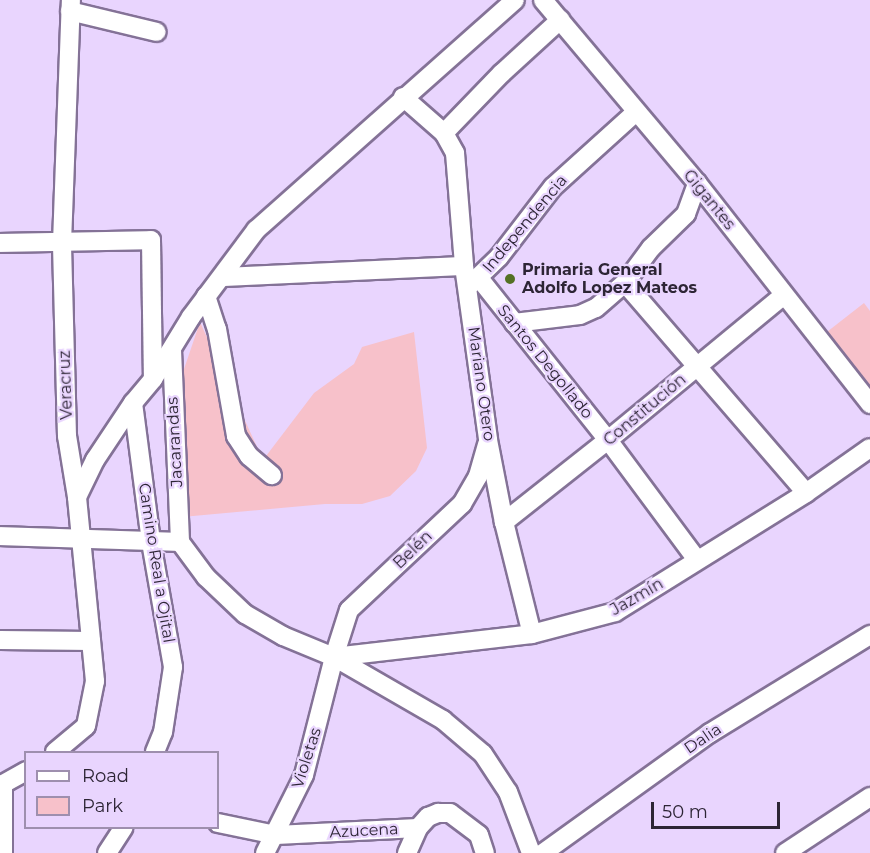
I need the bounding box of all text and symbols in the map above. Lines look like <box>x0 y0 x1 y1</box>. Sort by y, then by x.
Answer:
street label: Gigantes <box>679 166 739 234</box>
street label: Independencia <box>479 171 571 277</box>
place label: Primaria General Adolfo Lopez Mateos <box>522 260 697 298</box>
marker: Primaria General Adolfo Lopez Mateos <box>503 272 517 286</box>
street label: Santos Degollado <box>493 301 597 423</box>
street label: Mariano Otero <box>463 326 499 442</box>
street label: Veracruz <box>55 350 77 420</box>
street label: Constitución <box>600 370 690 450</box>
street label: Jacarandas <box>163 397 187 487</box>
street label: Camino Real a Ojital <box>134 482 178 644</box>
street label: Belén <box>390 527 436 573</box>
street label: Jazmín <box>607 574 667 620</box>
street label: Dalia <box>681 720 725 758</box>
street label: Violetas <box>288 725 326 791</box>
legend <box>24 751 219 829</box>
text: Road <box>82 765 129 787</box>
scale bar <box>654 790 783 828</box>
text: Park <box>82 795 123 817</box>
text: 50 m <box>662 801 708 823</box>
street label: Azucena <box>329 820 399 842</box>

